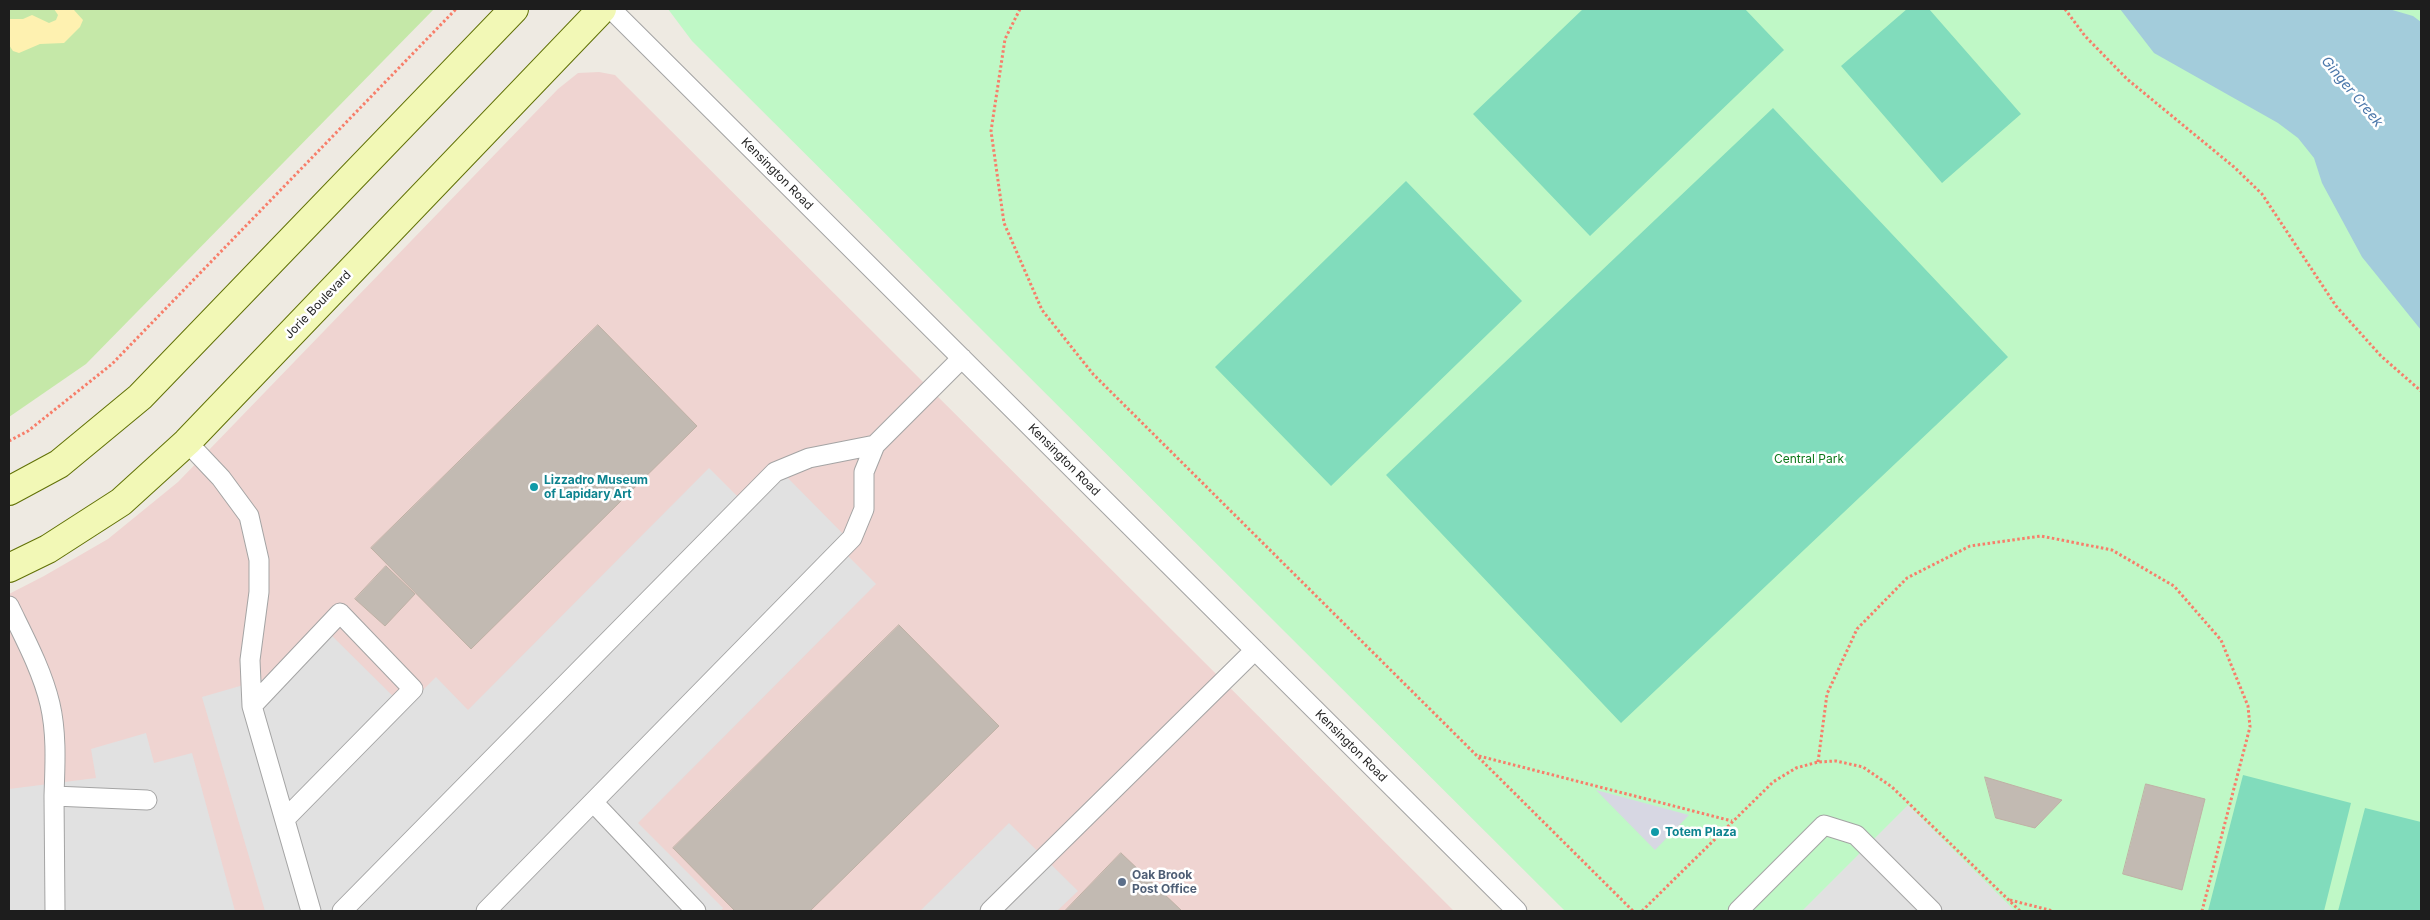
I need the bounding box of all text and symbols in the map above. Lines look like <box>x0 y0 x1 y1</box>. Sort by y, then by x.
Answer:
water label: Ginger Creek <box>2318 53 2386 131</box>
street label: Kensington Road <box>738 135 816 213</box>
street label: Jorie Boulevard <box>282 268 354 342</box>
street label: Kensington Road <box>1025 421 1103 499</box>
park label: Central Park <box>1774 452 1844 466</box>
place label: Lizzadro Museum of Lapidary Art <box>544 473 648 501</box>
marker: Lizzadro Museum of Lapidary Art <box>528 481 540 493</box>
street label: Kensington Road <box>1312 707 1390 785</box>
place label: Totem Plaza <box>1665 825 1736 839</box>
marker: Totem Plaza <box>1649 826 1661 838</box>
place label: Oak Brook Post Office <box>1132 868 1197 896</box>
marker: Oak Brook Post Office <box>1116 876 1128 888</box>

